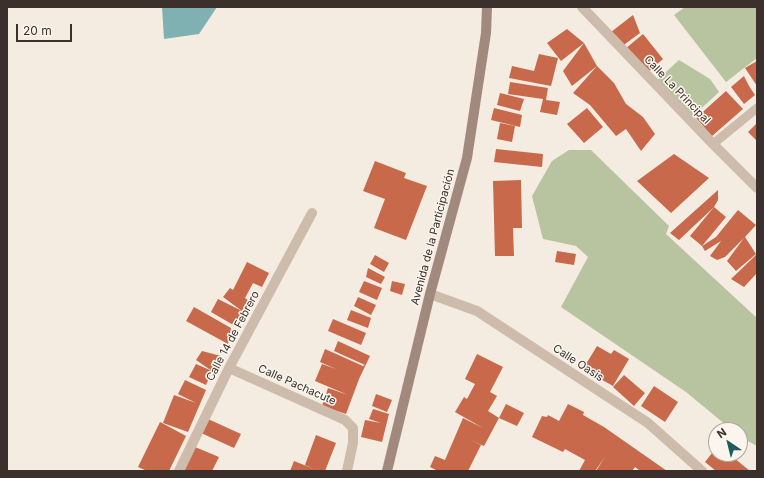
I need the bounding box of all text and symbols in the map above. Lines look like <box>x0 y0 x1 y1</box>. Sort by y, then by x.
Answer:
scale bar <box>18 16 74 42</box>
text: 20 m <box>23 23 52 38</box>
street label: Calle La Principal <box>641 53 713 127</box>
street label: Avenida de la Participación <box>408 168 458 306</box>
street label: Calle 14 de Febrero <box>204 289 262 383</box>
street label: Calle Oasis <box>550 342 606 384</box>
street label: Calle Pachacute <box>256 362 338 408</box>
north arrow <box>708 422 748 462</box>
text: N <box>714 425 729 441</box>

